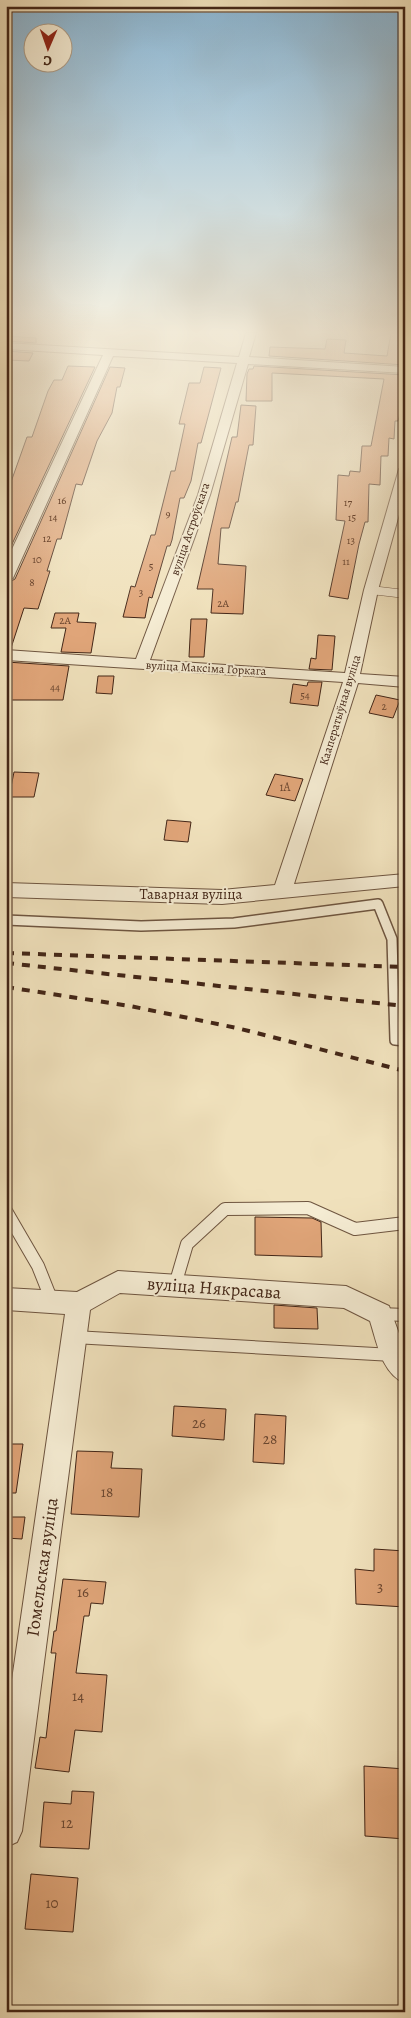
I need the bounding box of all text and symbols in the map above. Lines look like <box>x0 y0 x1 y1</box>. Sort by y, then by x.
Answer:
north arrow <box>22 22 72 72</box>
text: С <box>43 51 52 70</box>
street label: вуліца Астроўскага <box>167 480 214 578</box>
house number: 16 <box>58 493 66 508</box>
house number: 17 <box>344 495 353 510</box>
house number: 9 <box>165 506 171 521</box>
house number: 14 <box>49 510 57 525</box>
house number: 15 <box>348 510 357 525</box>
house number: 12 <box>43 531 52 546</box>
house number: 13 <box>347 533 355 548</box>
house number: 10 <box>32 552 42 567</box>
house number: 11 <box>342 554 350 569</box>
house number: 5 <box>149 559 154 574</box>
house number: 8 <box>29 575 35 590</box>
house number: 3 <box>139 585 143 600</box>
house number: 2А <box>217 596 229 611</box>
house number: 2А <box>59 613 71 628</box>
street label: Кааператыўная вуліца <box>316 652 365 767</box>
street label: вуліца Максіма Горкага <box>145 657 267 679</box>
house number: 44 <box>50 680 60 695</box>
house number: 54 <box>300 688 310 703</box>
house number: 2 <box>381 699 387 714</box>
house number: 1А <box>279 779 292 795</box>
street label: Таварная вуліца <box>139 884 243 904</box>
street label: вуліца Някрасава <box>146 1271 283 1305</box>
house number: 26 <box>192 1413 206 1433</box>
house number: 28 <box>263 1429 277 1449</box>
house number: 18 <box>101 1482 113 1502</box>
street label: Гомельская вуліца <box>20 1495 64 1638</box>
house number: 3 <box>377 1577 383 1597</box>
house number: 16 <box>77 1582 89 1602</box>
house number: 14 <box>72 1686 84 1706</box>
house number: 12 <box>61 1813 73 1833</box>
house number: 10 <box>45 1893 59 1913</box>

